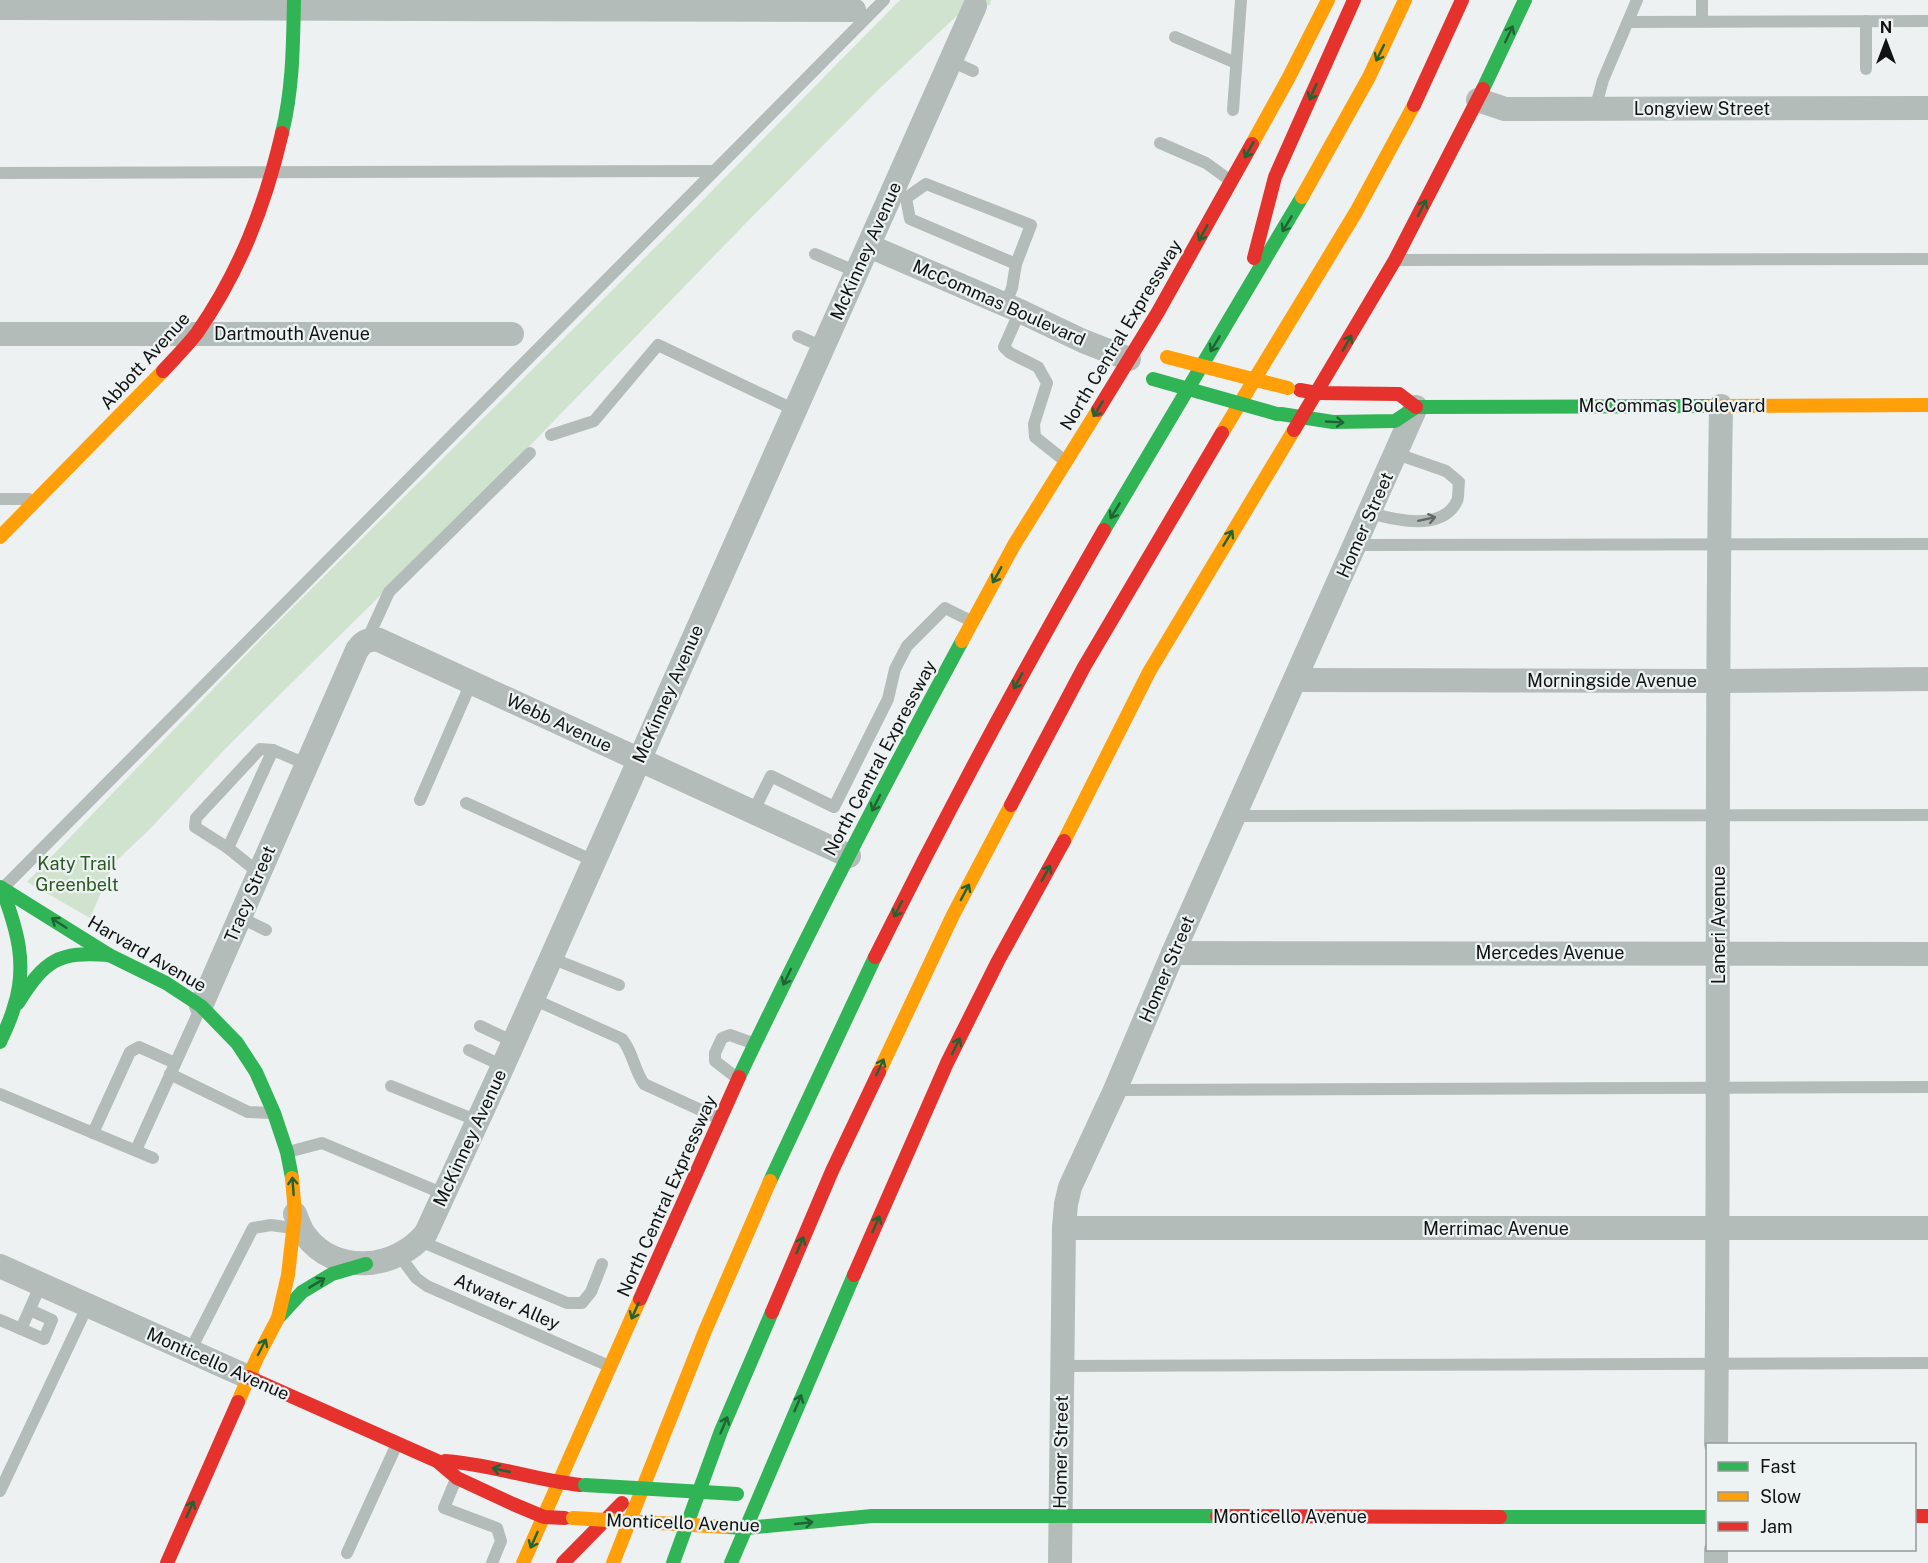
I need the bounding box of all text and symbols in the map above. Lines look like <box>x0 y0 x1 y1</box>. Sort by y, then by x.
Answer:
north arrow <box>1856 12 1916 72</box>
text: N <box>1880 18 1892 37</box>
one-way arrow <box>1504 25 1516 43</box>
one-way arrow <box>1374 44 1386 62</box>
one-way arrow <box>1307 82 1319 100</box>
street label: Longview Street <box>1634 98 1770 119</box>
one-way arrow <box>1243 141 1255 158</box>
street label: McKinney Avenue <box>826 178 905 323</box>
one-way arrow <box>1416 200 1428 217</box>
one-way arrow <box>1280 215 1292 232</box>
one-way arrow <box>1197 223 1208 241</box>
street label: North Central Expressway <box>1055 235 1186 434</box>
street label: McCommas Boulevard <box>910 255 1089 350</box>
street label: Abbott Avenue <box>96 308 194 414</box>
street label: Dartmouth Avenue <box>214 323 370 344</box>
one-way arrow <box>1209 335 1221 352</box>
one-way arrow <box>1341 335 1353 352</box>
street label: McCommas Boulevard <box>1579 395 1765 416</box>
one-way arrow <box>1092 400 1104 417</box>
one-way arrow <box>1324 416 1344 427</box>
street label: Homer Street <box>1332 469 1397 581</box>
one-way arrow <box>1108 502 1120 519</box>
one-way arrow <box>1417 513 1436 524</box>
one-way arrow <box>1223 530 1235 547</box>
one-way arrow <box>991 566 1002 584</box>
street label: McKinney Avenue <box>628 621 707 766</box>
street label: North Central Expressway <box>819 656 940 859</box>
street label: Morningside Avenue <box>1527 670 1697 691</box>
one-way arrow <box>1012 671 1023 689</box>
street label: Webb Avenue <box>503 689 615 756</box>
one-way arrow <box>870 794 882 811</box>
street label: Tracy Street <box>220 842 279 945</box>
park label: Katy Trail Greenbelt <box>35 853 119 895</box>
one-way arrow <box>1040 865 1052 882</box>
street label: Laneri Avenue <box>1708 866 1729 984</box>
one-way arrow <box>959 884 971 901</box>
one-way arrow <box>892 899 904 917</box>
street label: Harvard Avenue <box>84 911 210 996</box>
street label: Homer Street <box>1135 912 1198 1025</box>
one-way arrow <box>51 917 68 929</box>
street label: Mercedes Avenue <box>1476 942 1624 963</box>
one-way arrow <box>781 967 793 985</box>
one-way arrow <box>951 1038 962 1056</box>
one-way arrow <box>874 1059 886 1077</box>
street label: McKinney Avenue <box>429 1066 511 1210</box>
street label: North Central Expressway <box>613 1091 721 1300</box>
one-way arrow <box>287 1177 298 1197</box>
one-way arrow <box>871 1215 882 1234</box>
street label: Merrimac Avenue <box>1423 1218 1569 1239</box>
one-way arrow <box>795 1237 806 1255</box>
street label: Atwater Alley <box>451 1269 564 1334</box>
one-way arrow <box>308 1277 325 1289</box>
one-way arrow <box>629 1301 640 1319</box>
street label: Monticello Avenue <box>144 1323 293 1404</box>
one-way arrow <box>256 1339 268 1356</box>
one-way arrow <box>793 1394 804 1412</box>
street label: Homer Street <box>1049 1395 1072 1509</box>
one-way arrow <box>719 1416 730 1434</box>
legend <box>1706 1443 1916 1551</box>
text: Fast <box>1760 1456 1796 1477</box>
one-way arrow <box>492 1464 511 1476</box>
text: Slow <box>1760 1486 1801 1507</box>
one-way arrow <box>185 1501 197 1519</box>
street label: Monticello Avenue <box>1213 1506 1367 1527</box>
street label: Monticello Avenue <box>606 1509 760 1536</box>
text: Jam <box>1760 1516 1793 1537</box>
one-way arrow <box>793 1517 813 1528</box>
one-way arrow <box>527 1531 538 1549</box>

